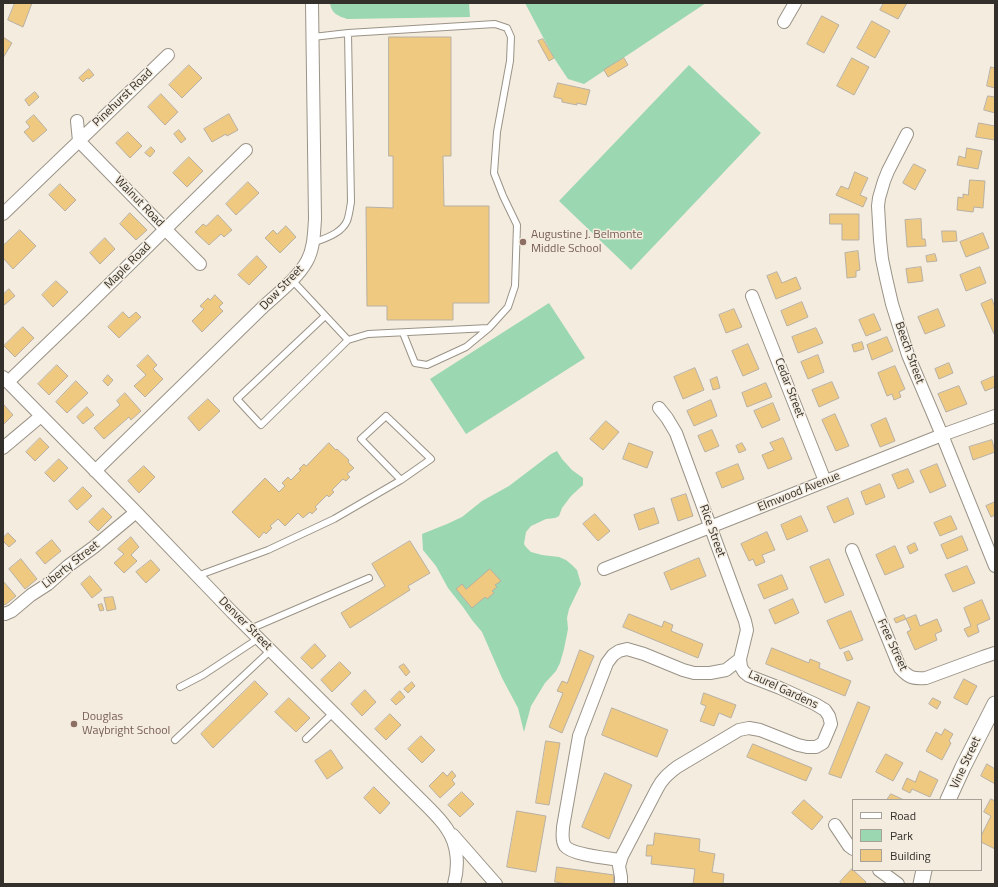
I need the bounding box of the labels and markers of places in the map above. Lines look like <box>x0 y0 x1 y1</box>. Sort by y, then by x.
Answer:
place label: Augustine J. Belmonte Middle School <box>531 228 643 256</box>
marker: Augustine J. Belmonte Middle School <box>518 237 528 247</box>
place label: Douglas Waybright School <box>82 710 170 738</box>
marker: Douglas Waybright School <box>69 719 79 729</box>

